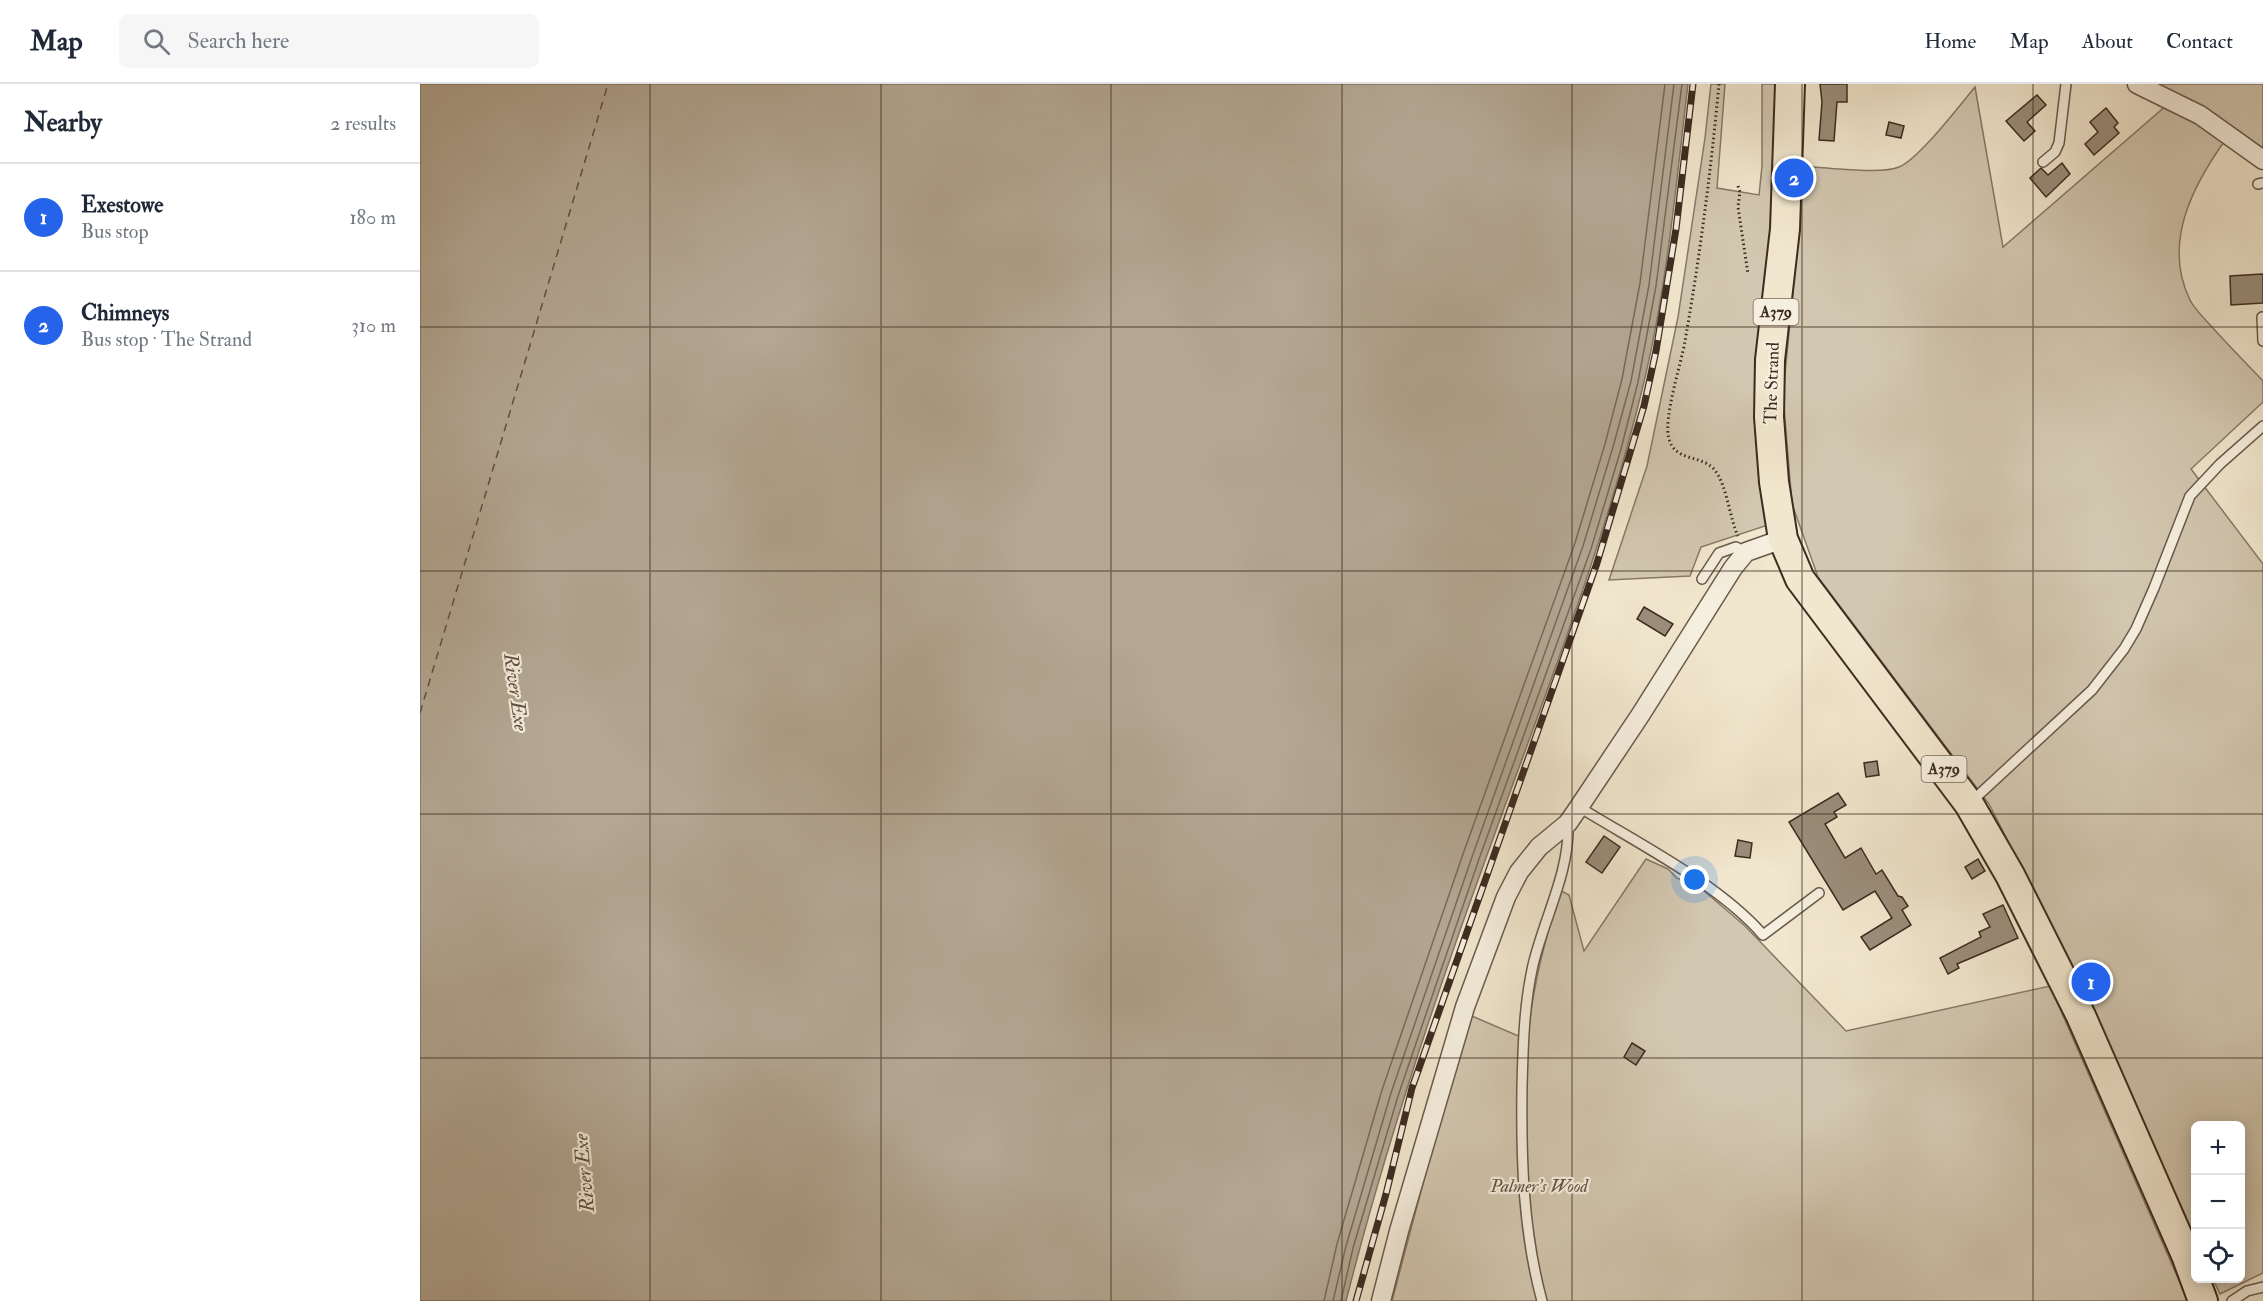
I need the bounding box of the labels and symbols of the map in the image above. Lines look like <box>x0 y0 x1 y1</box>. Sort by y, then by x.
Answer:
pin: 2 <box>1774 156 1814 200</box>
road number: A379 <box>1754 299 1798 325</box>
street label: The Strand <box>1759 341 1785 424</box>
water label: River Exe <box>498 651 534 733</box>
road number: A379 <box>1922 756 1966 782</box>
your location <box>1680 865 1709 894</box>
pin: 1 <box>2072 960 2110 1004</box>
water label: River Exe <box>568 1133 600 1214</box>
park label: Palmer's Wood <box>1489 1175 1589 1198</box>

